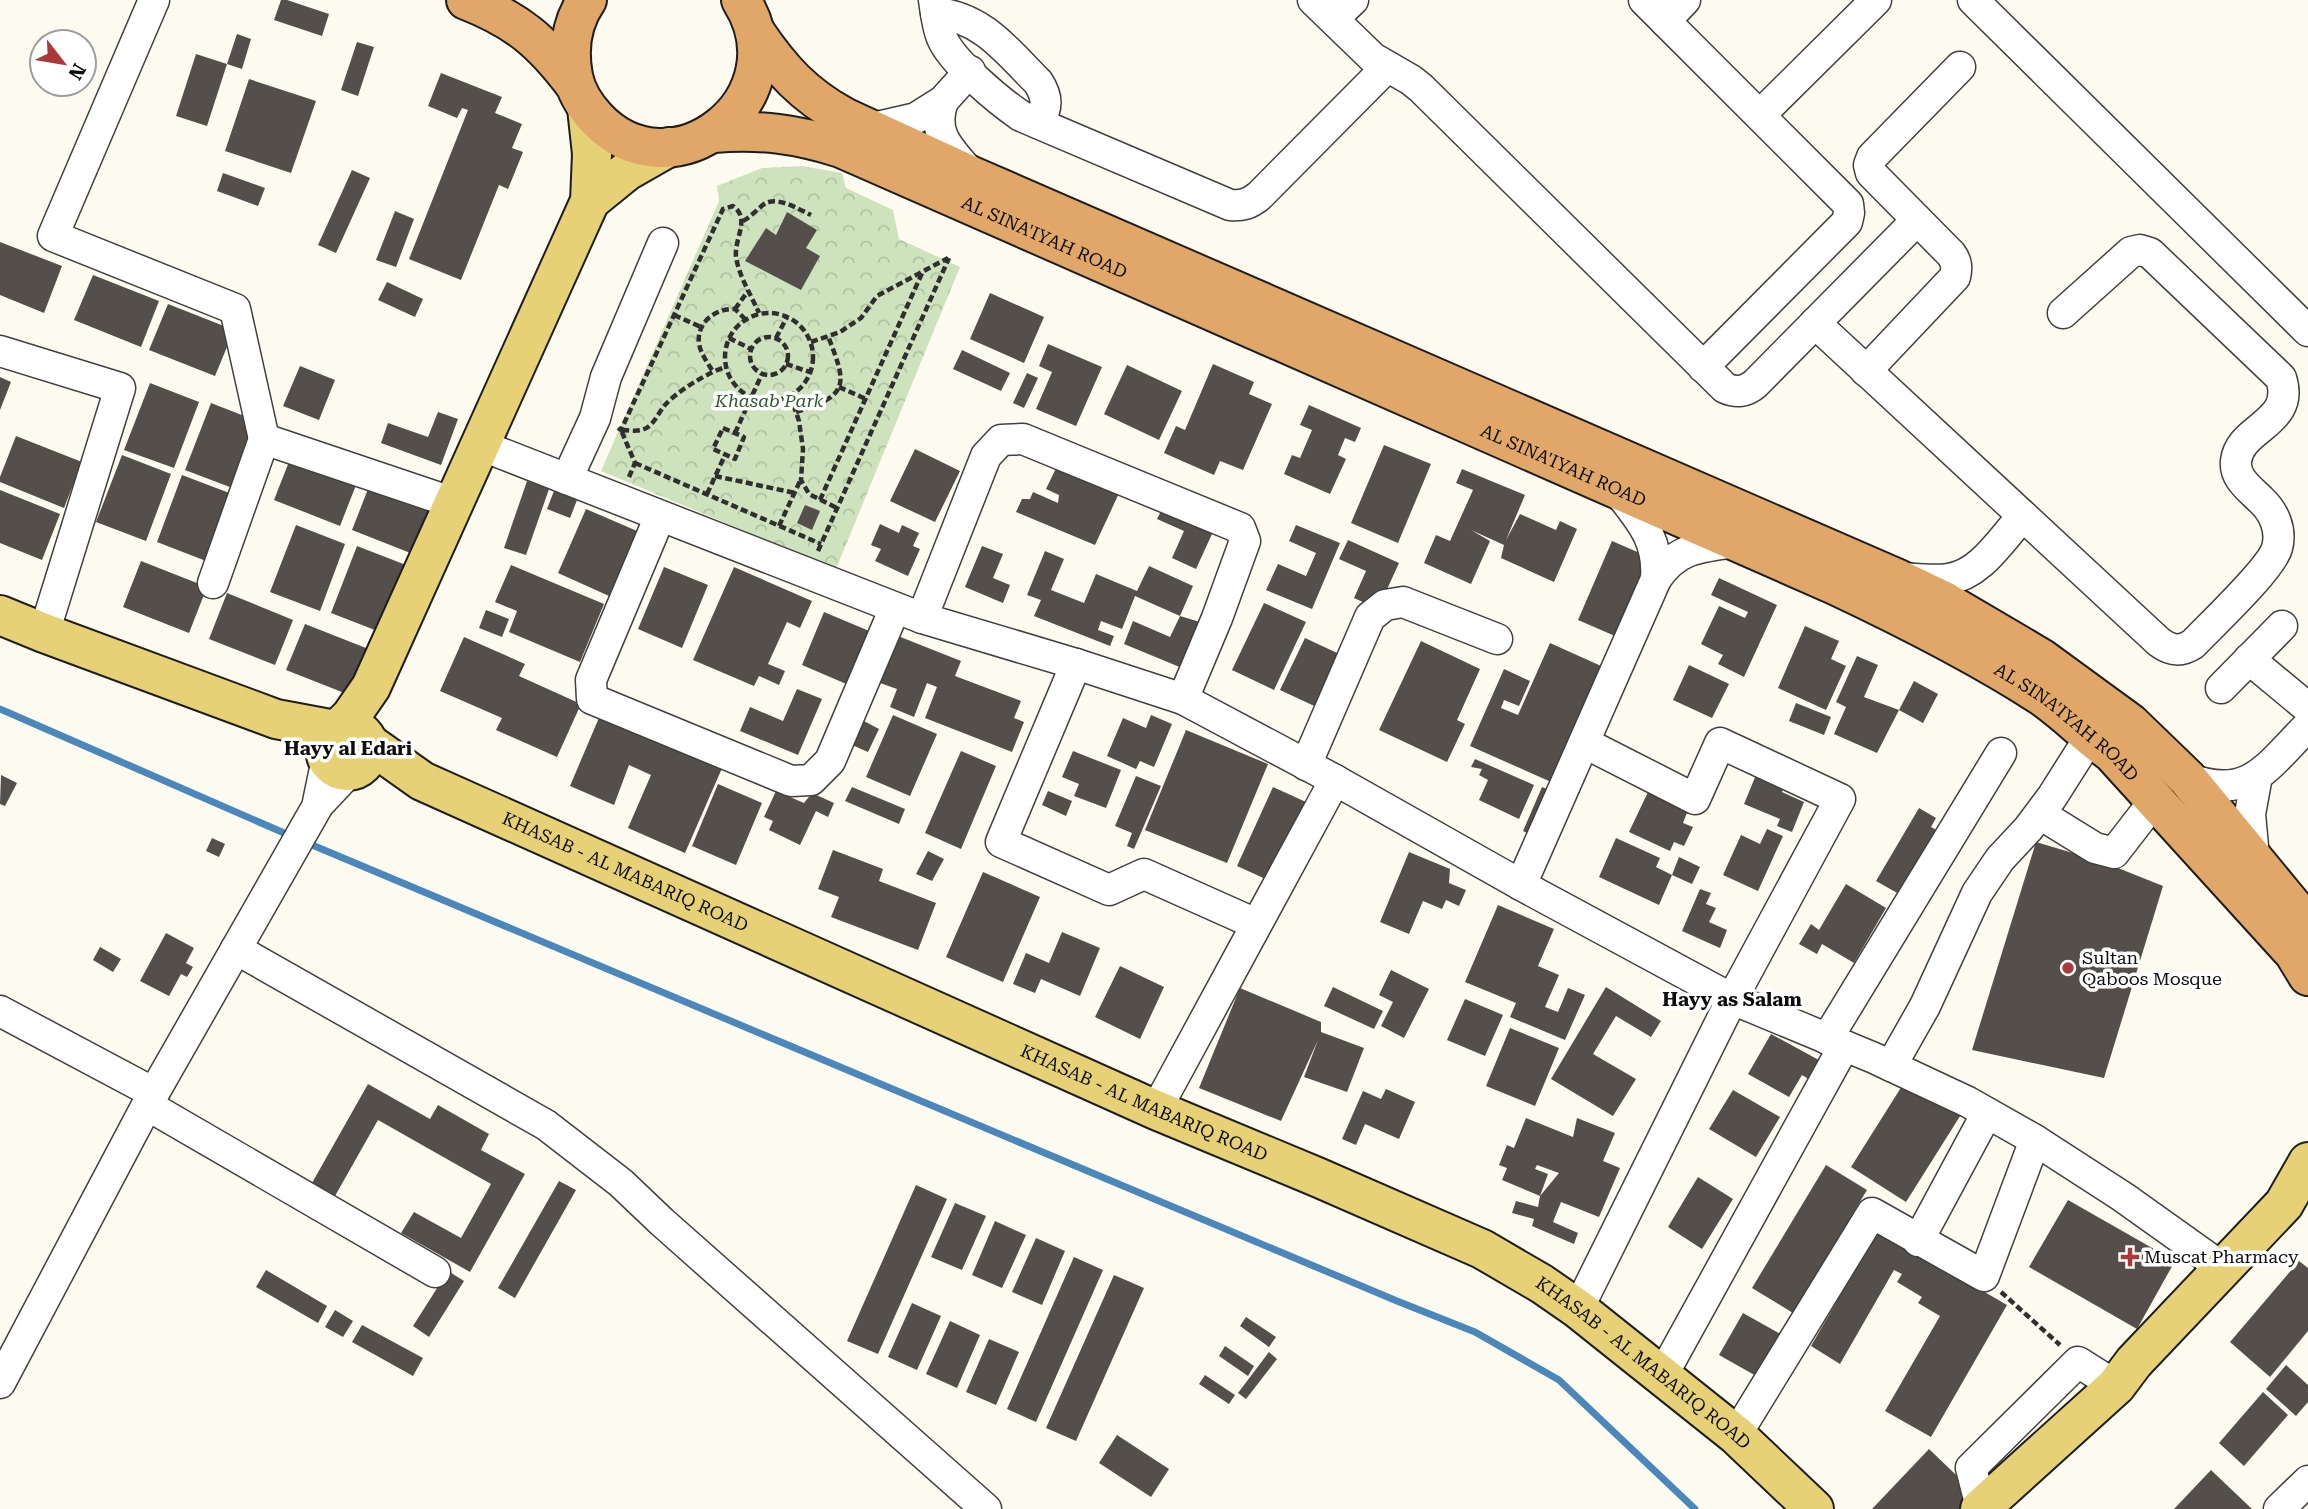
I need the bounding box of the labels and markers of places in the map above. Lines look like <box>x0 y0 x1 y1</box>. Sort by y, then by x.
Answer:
place label: Sultan Qaboos Mosque <box>2082 947 2222 989</box>
marker: Sultan Qaboos Mosque <box>2060 960 2076 976</box>
place label: Muscat Pharmacy <box>2144 1246 2299 1267</box>
marker: Muscat Pharmacy <box>2122 1249 2138 1265</box>

